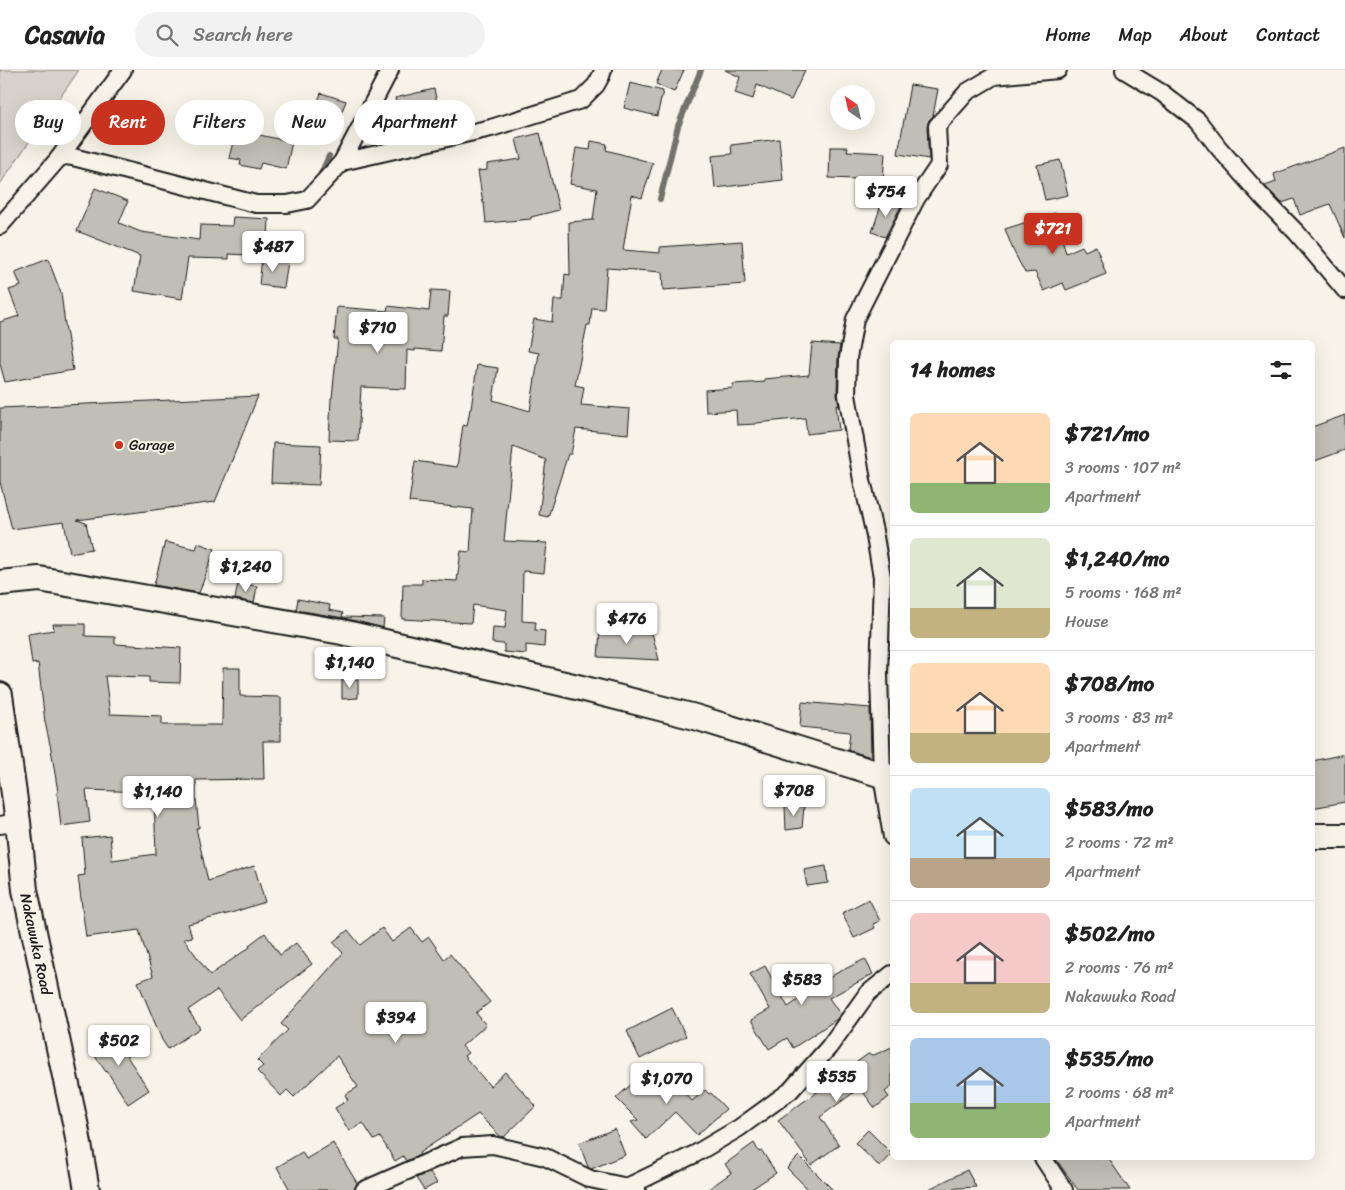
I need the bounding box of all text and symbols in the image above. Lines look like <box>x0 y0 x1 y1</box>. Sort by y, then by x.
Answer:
search box <box>135 12 485 57</box>
text: Casavia <box>25 14 105 56</box>
text: Search here <box>193 18 293 51</box>
text: Home <box>1046 19 1091 51</box>
text: Map <box>1119 19 1152 51</box>
text: About <box>1180 19 1228 51</box>
text: Contact <box>1256 19 1320 51</box>
icon: search <box>153 21 181 49</box>
north arrow <box>830 85 875 130</box>
map controls <box>830 85 875 130</box>
chip: Buy <box>15 100 81 145</box>
chip: Rent <box>91 100 165 145</box>
chip: Filters <box>175 100 264 145</box>
chip: New <box>274 100 344 145</box>
chip: Apartment <box>354 100 475 145</box>
pin: $754 <box>856 176 916 218</box>
text: $754 <box>866 177 906 206</box>
pin: $721 <box>1023 212 1083 255</box>
text: $721 <box>1035 214 1071 243</box>
pin: $487 <box>243 230 303 273</box>
text: $487 <box>253 232 293 261</box>
pin: $710 <box>348 312 408 354</box>
text: $710 <box>360 313 396 342</box>
text: 14 homes <box>910 351 995 389</box>
icon: filters <box>1267 356 1295 384</box>
text: $721/mo <box>1065 415 1149 453</box>
place label: Garage <box>129 432 174 458</box>
icon: home <box>950 433 1010 493</box>
marker: Garage <box>113 439 125 451</box>
text: 3 rooms · 107 m² <box>1065 453 1181 482</box>
text: Apartment <box>1065 482 1141 511</box>
text: $1,240/mo <box>1065 540 1170 578</box>
pin: $1,240 <box>205 550 287 593</box>
text: $1,240 <box>220 552 272 581</box>
icon: home <box>950 558 1010 618</box>
text: 5 rooms · 168 m² <box>1065 578 1182 607</box>
pin: $476 <box>597 602 657 645</box>
text: $476 <box>608 604 647 633</box>
text: House <box>1065 607 1108 636</box>
pin: $1,140 <box>309 646 391 689</box>
text: $1,140 <box>326 648 374 677</box>
text: $708/mo <box>1065 665 1154 703</box>
icon: home <box>950 683 1010 743</box>
text: 3 rooms · 83 m² <box>1065 703 1173 732</box>
text: Apartment <box>1065 732 1141 761</box>
pin: $708 <box>764 774 824 817</box>
pin: $1,140 <box>117 776 199 818</box>
text: $708 <box>774 776 814 805</box>
text: $1,140 <box>134 777 182 806</box>
text: $583/mo <box>1065 790 1153 828</box>
icon: home <box>950 808 1010 868</box>
text: 2 rooms · 72 m² <box>1065 828 1174 857</box>
text: Apartment <box>1065 857 1141 886</box>
street label: Nakawuka Road <box>13 891 60 998</box>
text: $502/mo <box>1065 915 1155 953</box>
icon: home <box>950 933 1010 993</box>
text: 2 rooms · 76 m² <box>1065 953 1174 982</box>
pin: $583 <box>772 964 832 1006</box>
text: $583 <box>783 965 821 994</box>
text: Nakawuka Road <box>1065 982 1175 1011</box>
pin: $394 <box>366 1002 426 1044</box>
text: $394 <box>376 1003 416 1032</box>
pin: $502 <box>89 1024 149 1067</box>
text: $502 <box>99 1026 139 1055</box>
text: $535/mo <box>1065 1040 1154 1078</box>
icon: home <box>950 1058 1010 1118</box>
pin: $535 <box>807 1060 867 1103</box>
pin: $1,070 <box>626 1062 708 1105</box>
text: $535 <box>817 1062 857 1091</box>
text: $1,070 <box>641 1064 693 1093</box>
text: 2 rooms · 68 m² <box>1065 1078 1174 1107</box>
text: Apartment <box>1065 1107 1141 1136</box>

